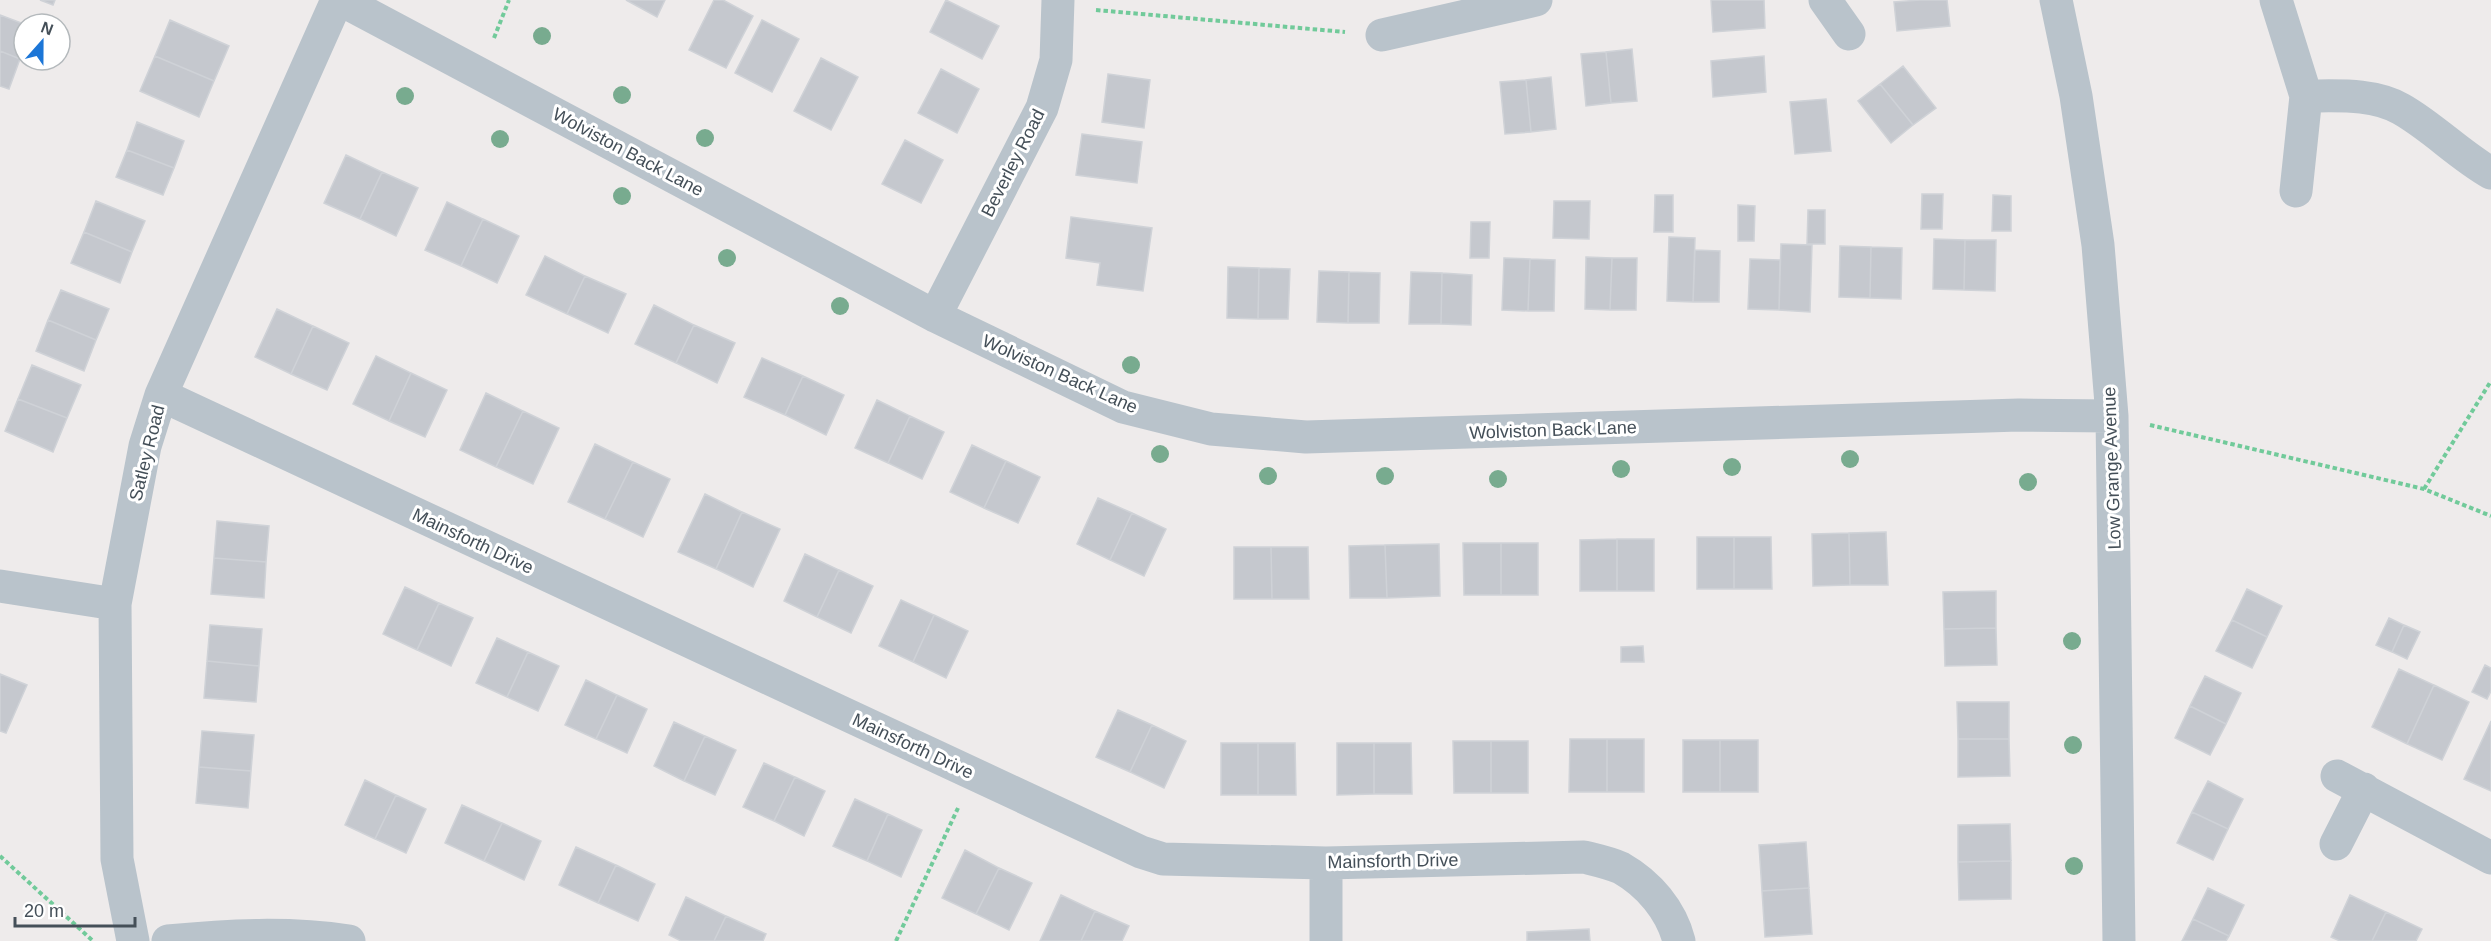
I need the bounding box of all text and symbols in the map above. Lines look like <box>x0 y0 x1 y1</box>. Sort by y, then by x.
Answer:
north arrow <box>12 12 72 72</box>
text: N <box>39 18 56 38</box>
street label: Wolviston Back Lane <box>549 104 707 200</box>
street label: Beverley Road <box>977 106 1049 220</box>
street label: Wolviston Back Lane <box>979 331 1141 417</box>
street label: Low Grange Avenue <box>2099 386 2125 550</box>
street label: Satley Road <box>125 403 169 503</box>
street label: Wolviston Back Lane <box>1469 417 1637 443</box>
street label: Mainsforth Drive <box>409 504 537 578</box>
street label: Mainsforth Drive <box>849 709 977 783</box>
street label: Mainsforth Drive <box>1327 850 1459 872</box>
scale bar <box>15 890 135 928</box>
text: 20 m <box>24 901 64 921</box>

